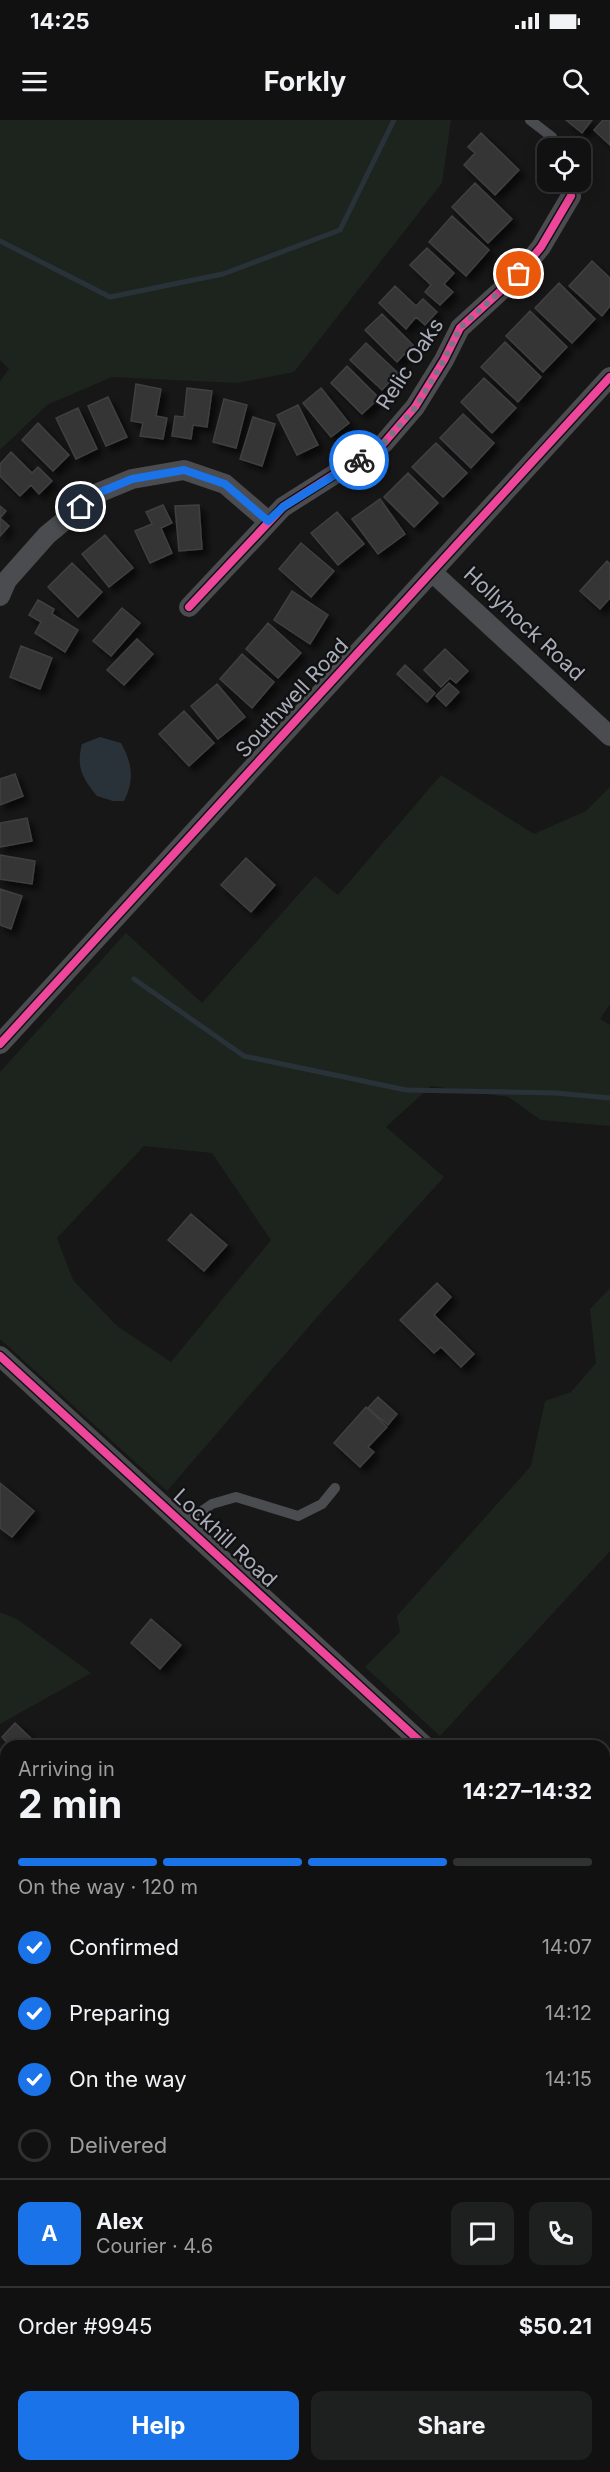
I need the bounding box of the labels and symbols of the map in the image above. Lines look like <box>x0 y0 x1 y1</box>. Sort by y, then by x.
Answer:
pin <box>493 248 544 299</box>
street label: Relic Oaks <box>371 313 448 414</box>
courier <box>329 430 389 490</box>
pin <box>55 481 106 532</box>
street label: Hollyhock Road <box>459 561 590 686</box>
street label: Southwell Road <box>230 633 353 762</box>
street label: Lockhill Road <box>168 1483 282 1592</box>

